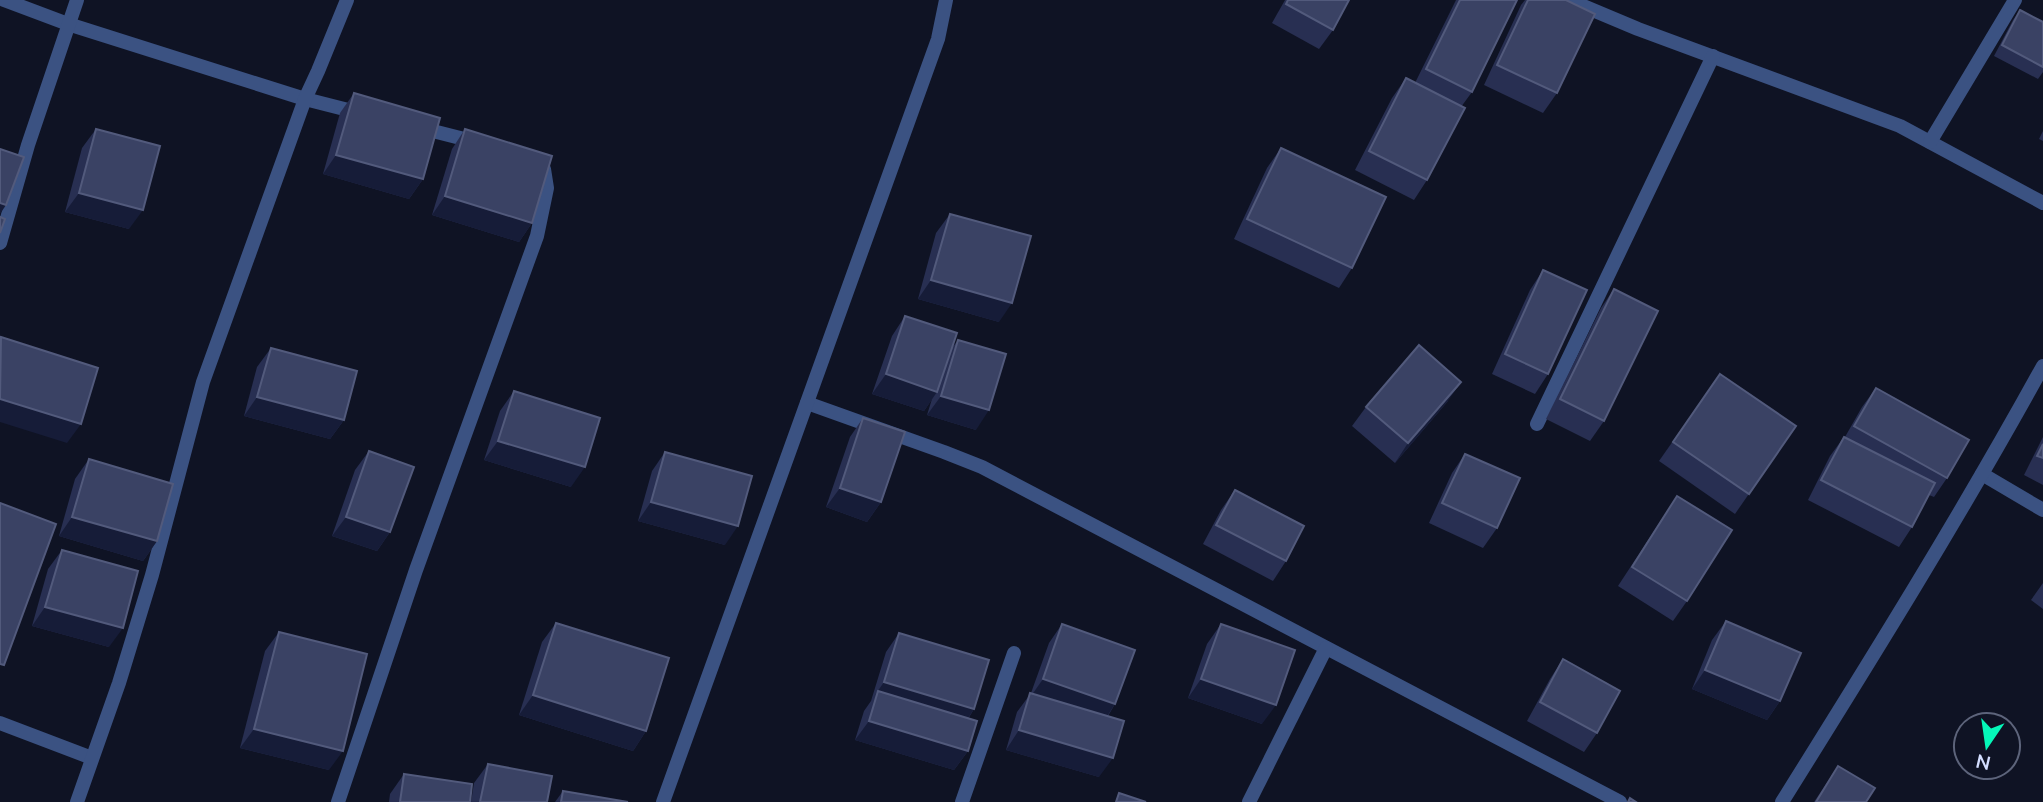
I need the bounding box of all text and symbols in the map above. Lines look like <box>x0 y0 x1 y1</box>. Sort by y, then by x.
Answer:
north arrow <box>1952 711 2022 781</box>
text: N <box>1973 749 1993 776</box>

